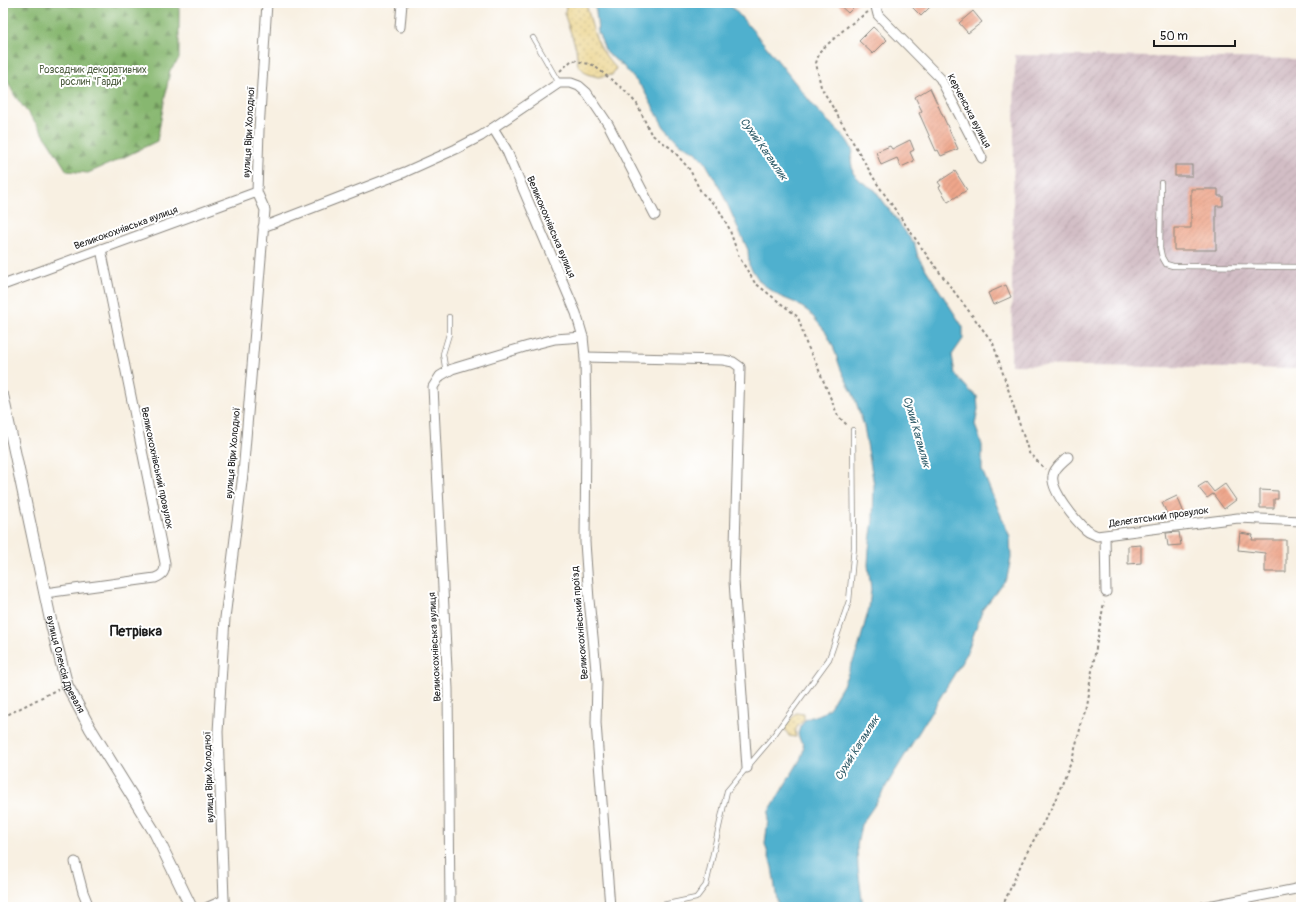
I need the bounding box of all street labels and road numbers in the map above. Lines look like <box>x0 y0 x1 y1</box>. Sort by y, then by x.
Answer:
street label: Керченська вулиця <box>944 72 994 150</box>
street label: вулиця Віри Холодної <box>241 86 257 178</box>
street label: Великокохнівська вулиця <box>524 174 578 280</box>
street label: Великокохнівська вулиця <box>72 204 180 252</box>
street label: Великокохнівський провулок <box>138 406 176 530</box>
street label: вулиця Віри Холодної <box>223 407 243 499</box>
street label: Делегатський провулок <box>1107 504 1210 530</box>
street label: Великокохнівський проїзд <box>569 566 591 680</box>
street label: Великокохнівська вулиця <box>426 592 444 702</box>
street label: вулиця Олексія Древаля <box>44 614 87 716</box>
street label: вулиця Віри Холодної <box>201 731 217 823</box>

